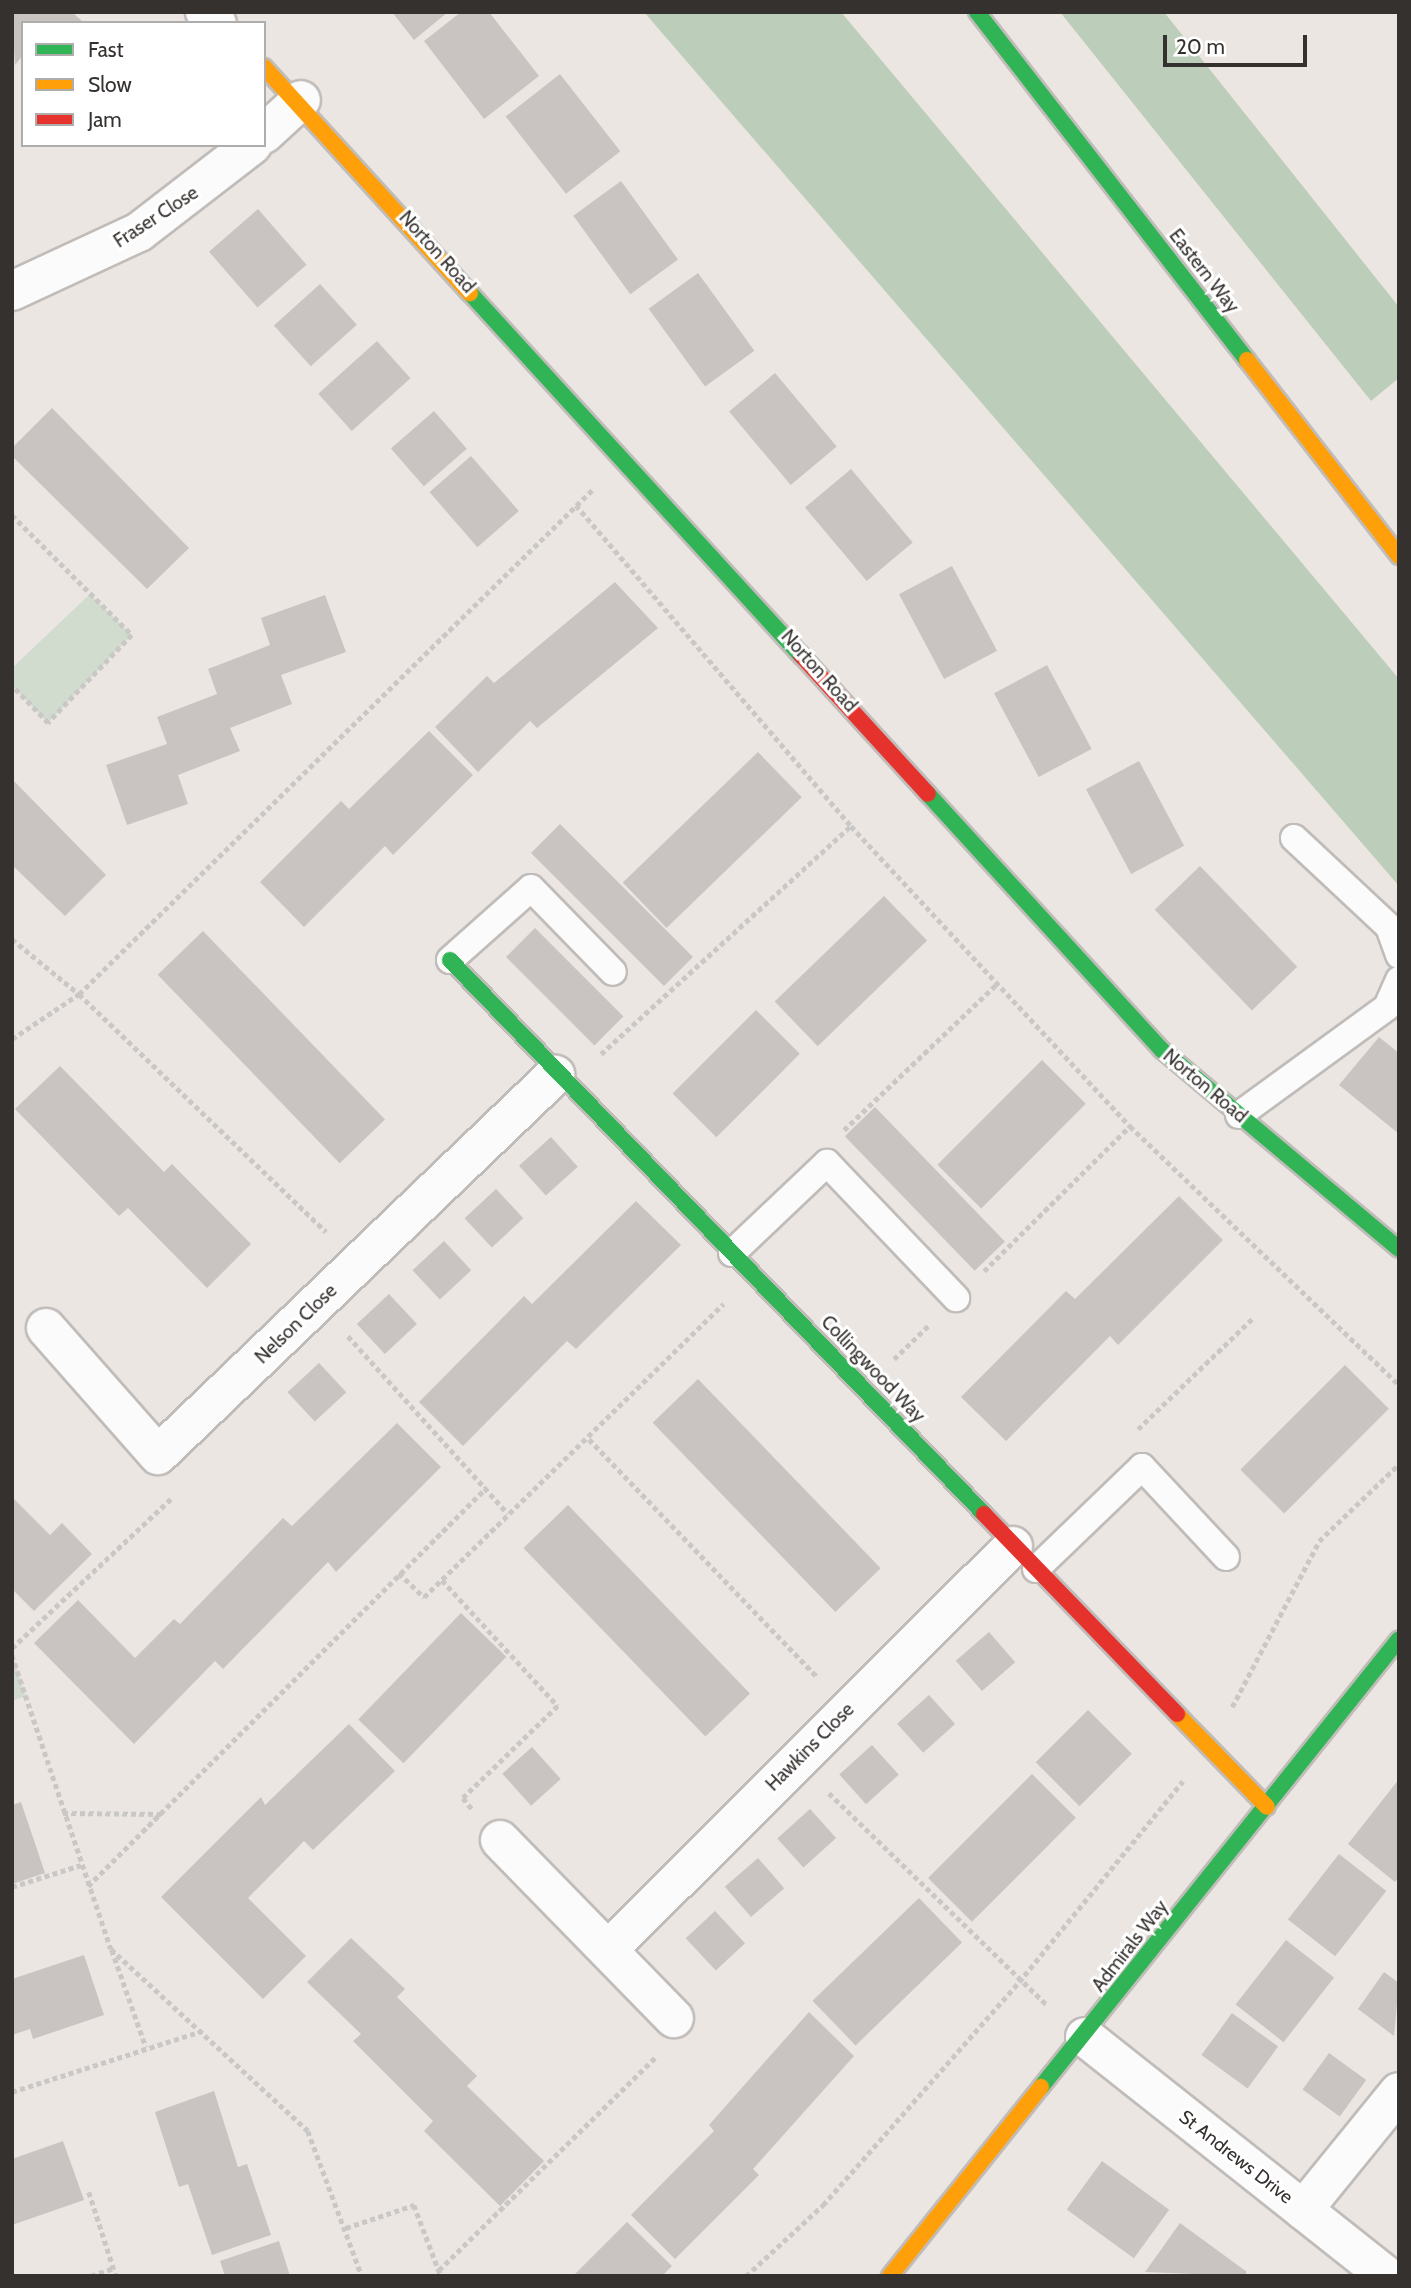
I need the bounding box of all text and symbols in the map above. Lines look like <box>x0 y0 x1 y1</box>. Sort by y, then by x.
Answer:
legend <box>21 21 266 147</box>
scale bar <box>1166 21 1310 65</box>
text: 20 m <box>1176 34 1225 59</box>
text: Fast <box>88 37 124 62</box>
text: Slow <box>88 72 132 97</box>
text: Jam <box>88 107 122 132</box>
street label: Fraser Close <box>110 181 202 253</box>
street label: Norton Road <box>394 206 480 298</box>
street label: Eastern Way <box>1164 225 1244 317</box>
street label: Norton Road <box>776 625 862 717</box>
street label: Norton Road <box>1158 1044 1252 1128</box>
street label: Nelson Close <box>250 1279 342 1369</box>
street label: Collingwood Way <box>816 1311 930 1427</box>
street label: Hawkins Close <box>761 1698 859 1796</box>
street label: Admirals Way <box>1087 1896 1173 1996</box>
street label: St Andrews Drive <box>1174 2105 1298 2209</box>

